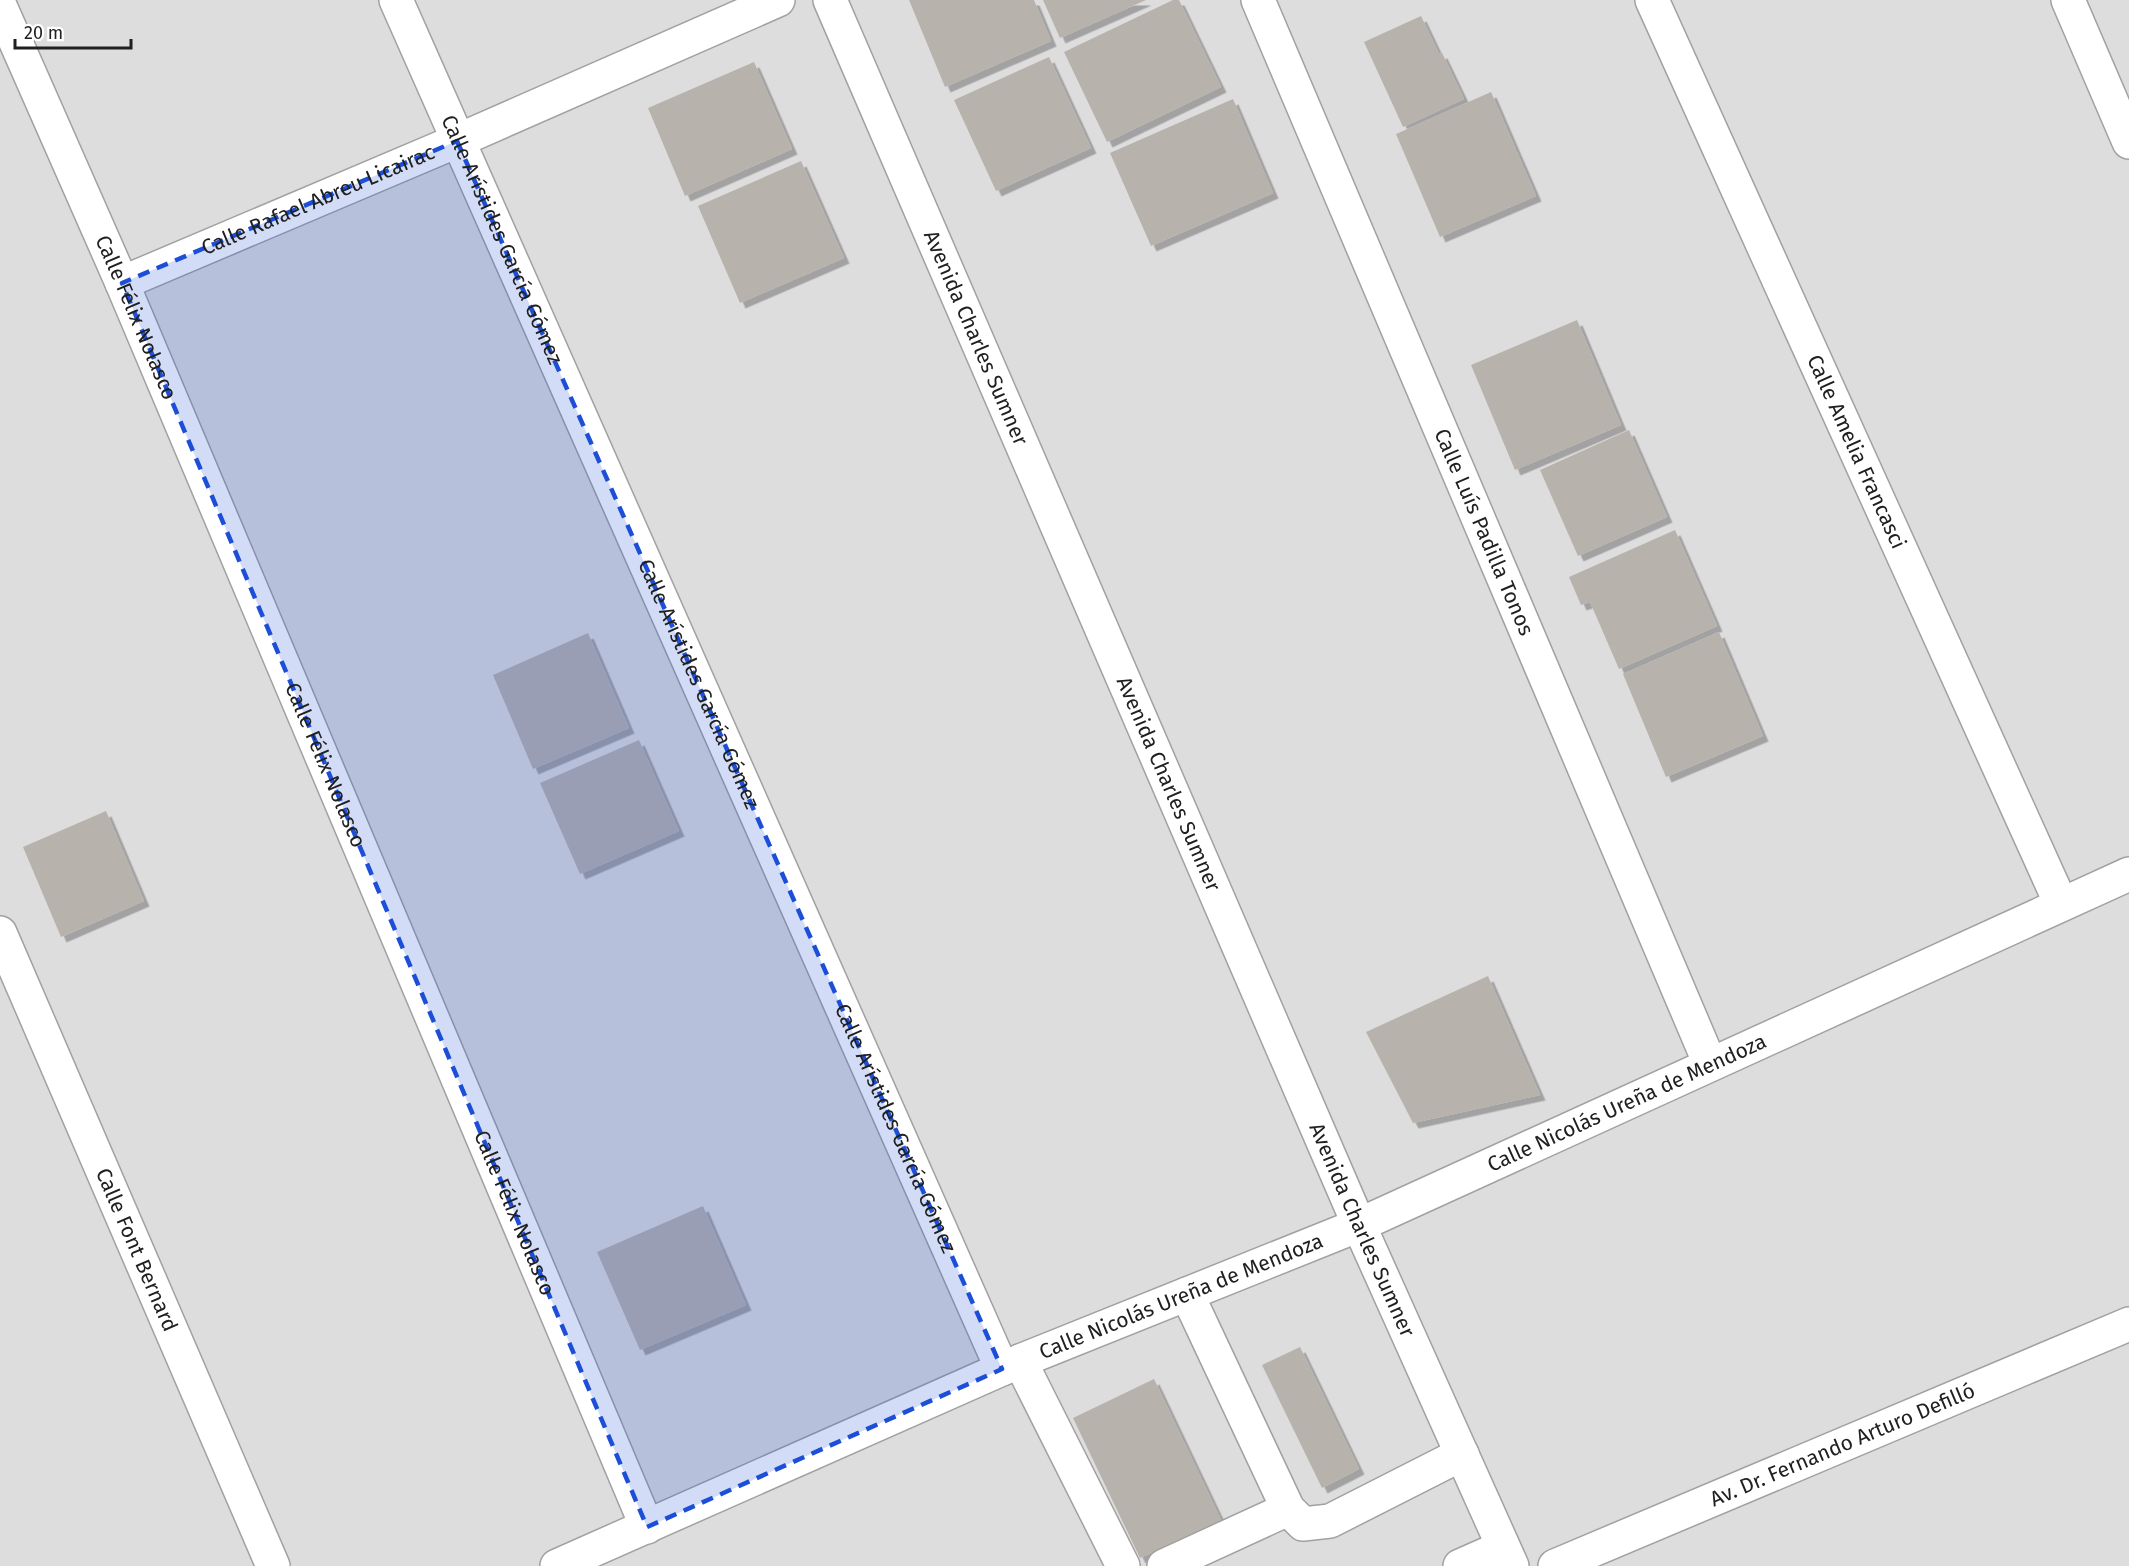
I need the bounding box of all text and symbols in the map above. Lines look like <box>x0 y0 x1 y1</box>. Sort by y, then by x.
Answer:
scale bar <box>15 12 130 50</box>
text: 20 m <box>24 22 63 44</box>
street label: Calle Arístides García Gómez <box>435 111 569 368</box>
street label: Calle Rafael Abreu Licairac <box>198 139 439 261</box>
street label: Avenida Charles Sumner <box>918 226 1034 449</box>
street label: Calle Félix Nolasco <box>90 231 183 404</box>
street label: Calle Amelia Francasci <box>1801 351 1912 553</box>
street label: Calle Luís Padilla Tonos <box>1429 425 1539 640</box>
street label: Calle Arístides García Gómez <box>632 555 765 813</box>
street label: Avenida Charles Sumner <box>1111 673 1226 895</box>
street label: Calle Félix Nolasco <box>279 679 372 852</box>
street label: Calle Arístides García Gómez <box>829 1000 962 1257</box>
street label: Calle Nicolás Ureña de Mendoza <box>1483 1028 1770 1178</box>
street label: Avenida Charles Sumner <box>1303 1119 1421 1341</box>
street label: Calle Félix Nolasco <box>468 1127 561 1299</box>
street label: Calle Font Bernard <box>90 1164 183 1336</box>
street label: Calle Nicolás Ureña de Mendoza <box>1035 1228 1327 1365</box>
street label: Av. Dr. Fernando Arturo Defilló <box>1706 1377 1979 1512</box>

